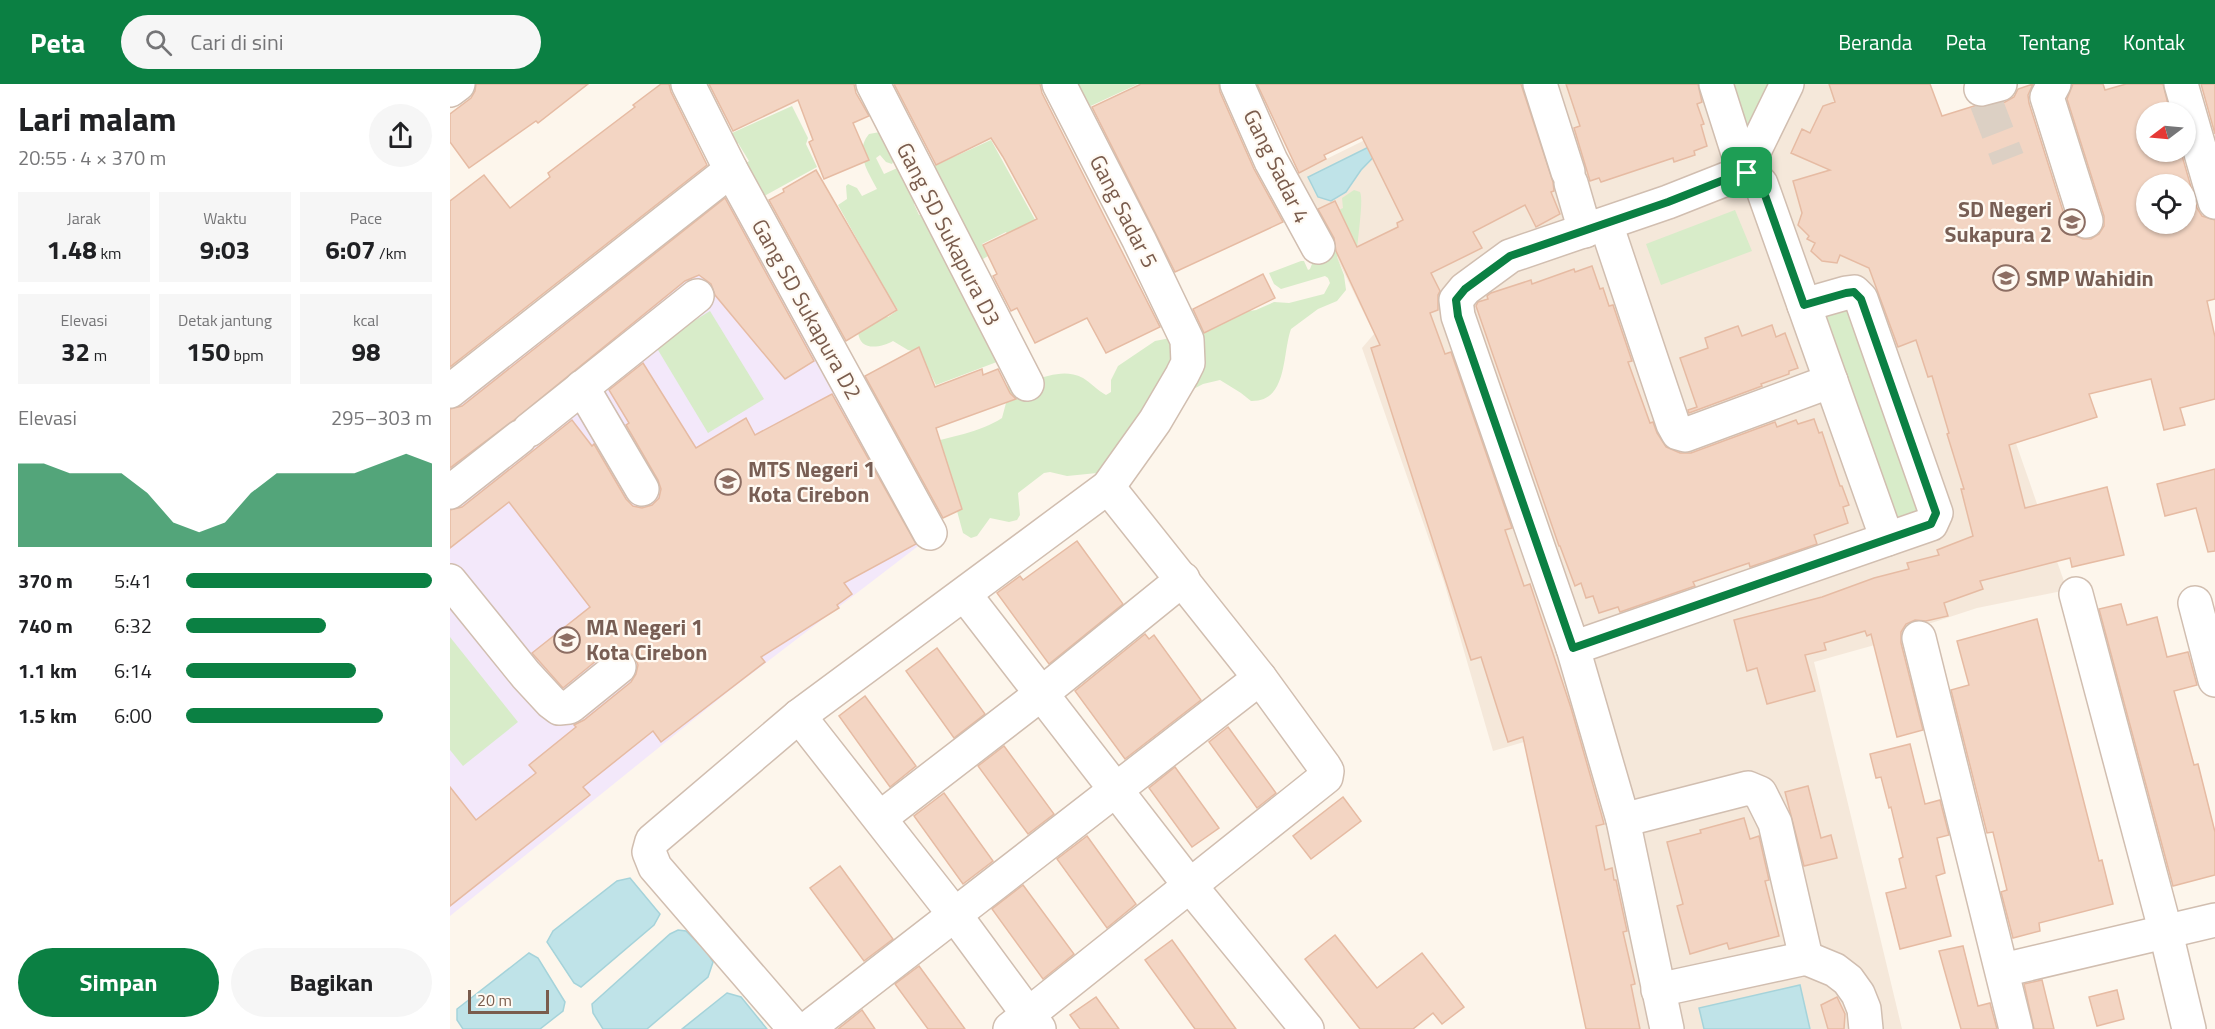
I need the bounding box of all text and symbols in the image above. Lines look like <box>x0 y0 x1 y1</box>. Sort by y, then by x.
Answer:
search box <box>121 15 541 69</box>
text: Peta <box>30 21 85 64</box>
text: Cari di sini <box>190 25 284 59</box>
icon: search <box>142 26 175 59</box>
text: Beranda <box>1838 26 1912 58</box>
text: Peta <box>1945 26 1986 58</box>
text: Tentang <box>2019 26 2090 58</box>
text: Kontak <box>2123 26 2185 58</box>
text: Lari malam <box>18 94 177 144</box>
north arrow <box>2136 102 2196 162</box>
map controls <box>2136 102 2196 234</box>
street label: Gang Sadar 4 <box>1235 103 1319 229</box>
button: share <box>369 104 432 167</box>
street label: Gang SD Sukapura D3 <box>888 136 1010 332</box>
text: 20:55 · 4 × 370 m <box>18 142 166 173</box>
pin <box>1721 147 1772 198</box>
street label: Gang Sadar 5 <box>1081 149 1167 273</box>
icon: arrive <box>1730 156 1763 189</box>
button: locate <box>2136 174 2196 234</box>
place label: SD Negeri Sukapura 2 <box>1945 192 2052 251</box>
text: Jarak <box>67 206 101 230</box>
text: Waktu <box>203 206 247 230</box>
text: Pace <box>350 206 382 230</box>
school or university icon: SD Negeri Sukapura 2 <box>2057 207 2087 237</box>
street label: Gang SD Sukapura D2 <box>743 212 871 406</box>
text: 1.48 <box>47 230 97 269</box>
text: 9:03 <box>200 230 250 269</box>
text: 6:07 <box>325 230 376 269</box>
text: km <box>97 241 121 265</box>
text: /km <box>376 241 407 265</box>
place label: SMP Wahidin <box>2026 261 2154 295</box>
school or university icon: SMP Wahidin <box>1991 263 2021 293</box>
text: Elevasi <box>60 308 108 332</box>
text: Detak jantung <box>178 308 272 332</box>
text: kcal <box>353 308 379 332</box>
text: 32 <box>61 332 90 371</box>
text: 150 <box>186 332 230 371</box>
text: 98 <box>351 332 381 371</box>
text: m <box>90 343 107 367</box>
text: bpm <box>230 343 264 367</box>
text: Elevasi <box>18 402 77 433</box>
text: 295–303 m <box>331 402 432 433</box>
place label: MTS Negeri 1 Kota Cirebon <box>748 452 876 511</box>
school or university icon: MTS Negeri 1 Kota Cirebon <box>713 467 743 497</box>
text: 370 m <box>18 565 73 596</box>
text: 5:41 <box>114 565 152 596</box>
text: 740 m <box>18 610 73 641</box>
text: 6:32 <box>114 610 152 641</box>
place label: MA Negeri 1 Kota Cirebon <box>586 610 707 669</box>
school or university icon: MA Negeri 1 Kota Cirebon <box>552 625 582 655</box>
text: 1.1 km <box>18 655 77 686</box>
text: 6:14 <box>114 655 152 686</box>
text: 1.5 km <box>18 700 77 731</box>
text: 6:00 <box>114 700 152 731</box>
button: Simpan <box>18 948 219 1017</box>
button: Bagikan <box>231 948 432 1017</box>
scale bar <box>468 987 549 1014</box>
text: 20 m <box>477 988 512 1012</box>

